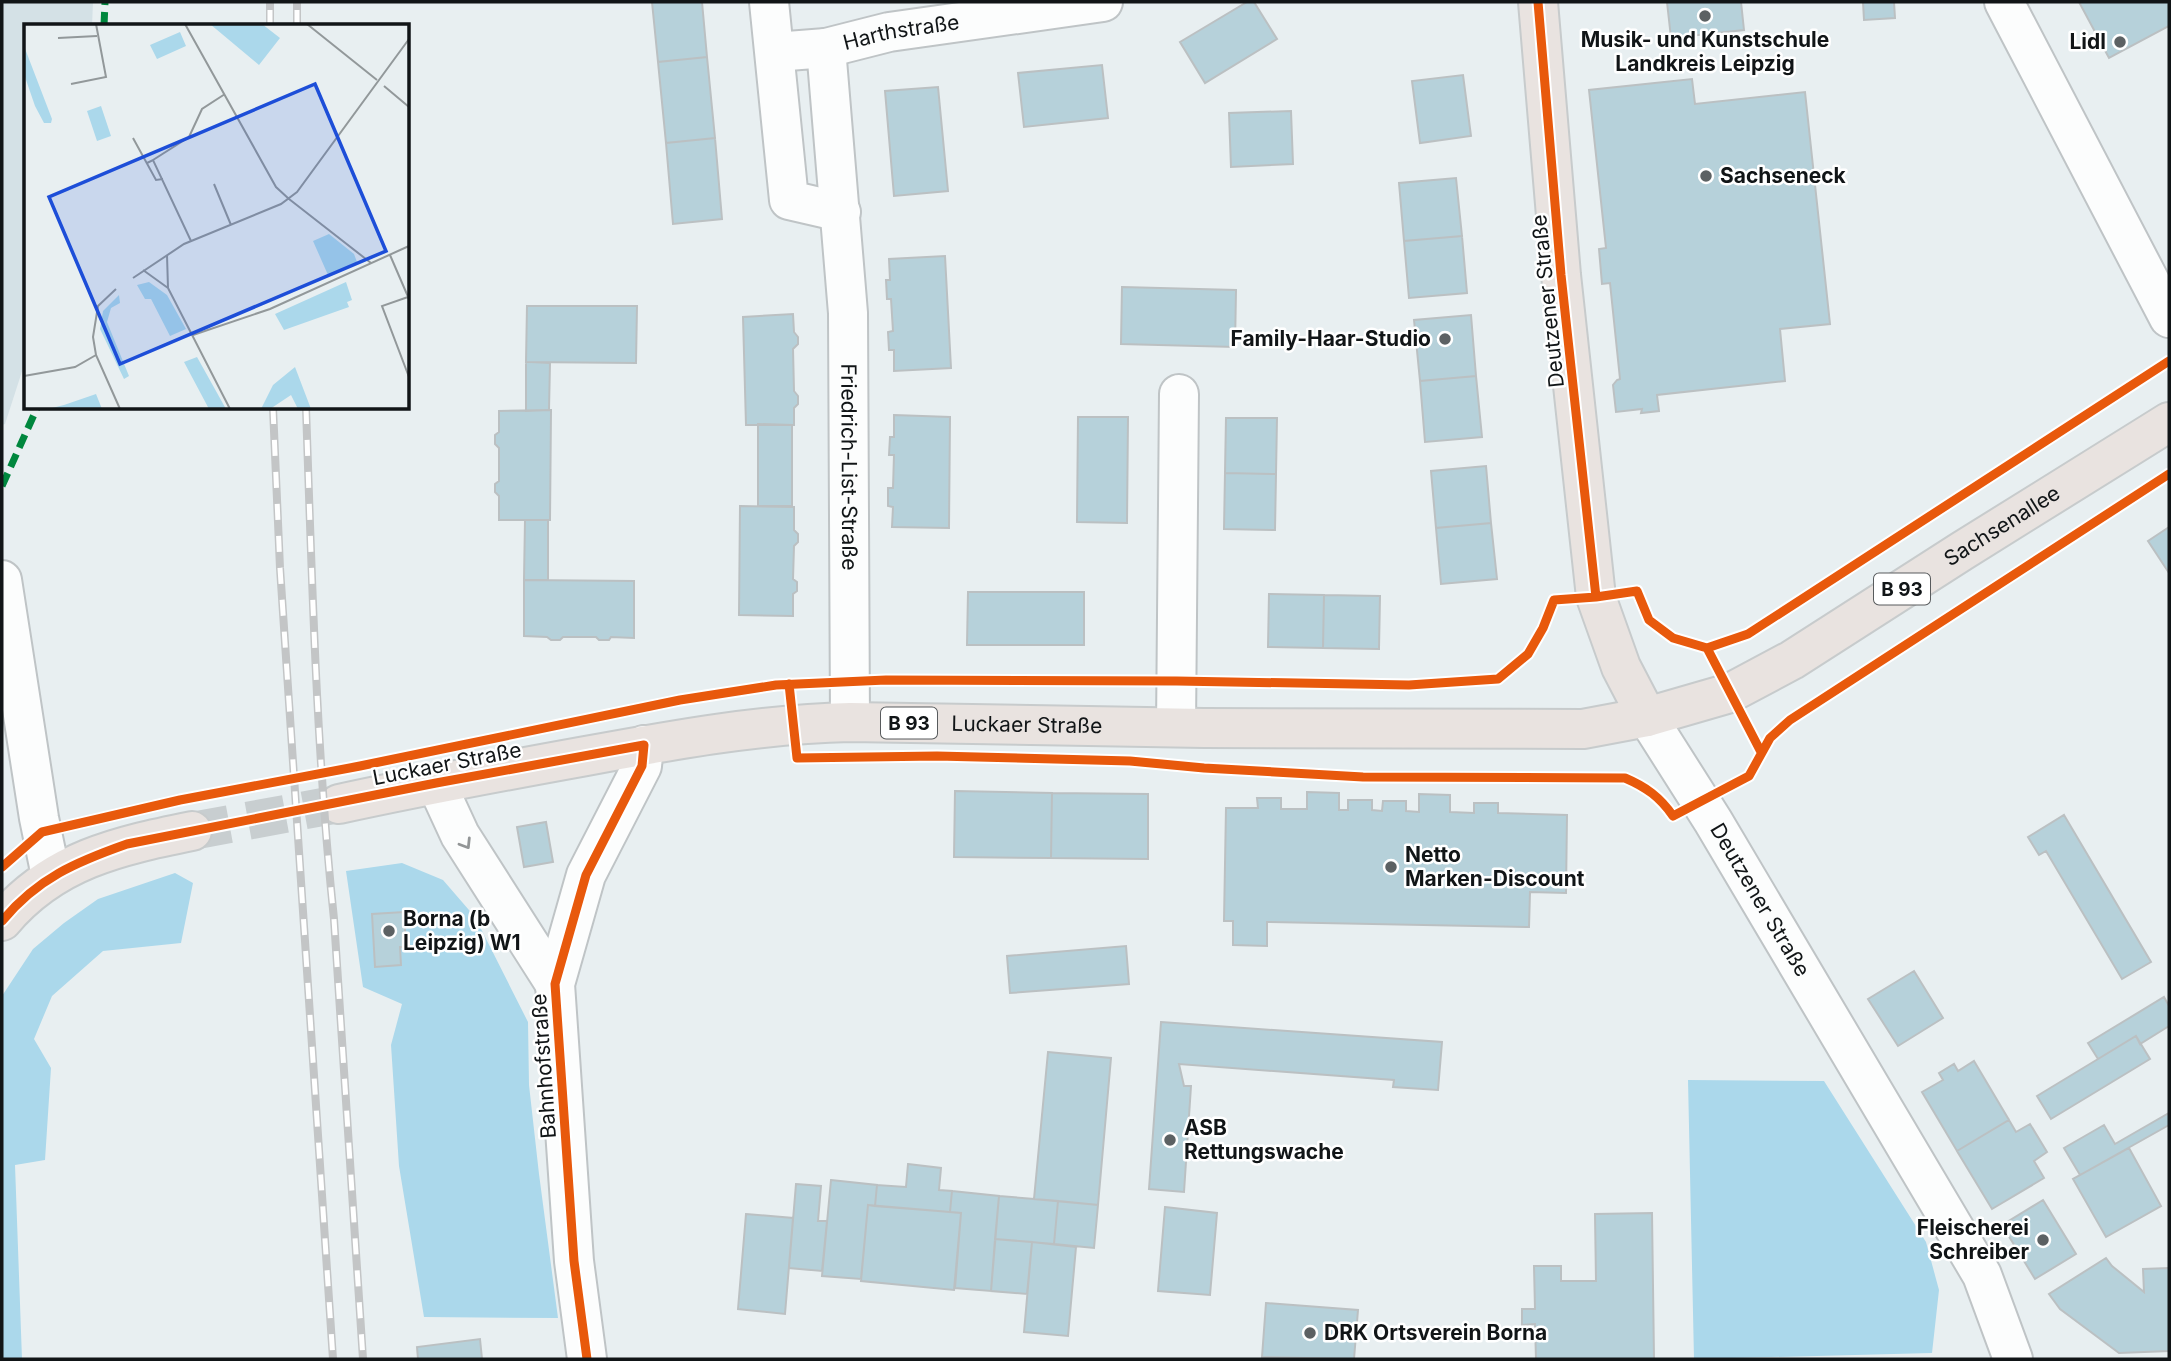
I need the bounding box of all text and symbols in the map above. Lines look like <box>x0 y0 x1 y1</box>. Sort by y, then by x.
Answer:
marker: Musik- und Kunstschule Landkreis Leipzig <box>1697 8 1713 24</box>
street label: Harthstraße <box>840 9 961 55</box>
inset map <box>24 24 410 410</box>
place label: Musik- und Kunstschule Landkreis Leipzig <box>1581 27 1829 76</box>
place label: Lidl <box>2070 29 2106 54</box>
marker: Lidl <box>2112 34 2128 50</box>
place label: Sachseneck <box>1720 163 1847 188</box>
marker: Sachseneck <box>1698 168 1714 184</box>
street label: Deutzener Straße <box>1526 213 1569 389</box>
place label: Family-Haar-Studio <box>1230 326 1431 351</box>
marker: Family-Haar-Studio <box>1437 331 1453 347</box>
street label: Friedrich-List-Straße <box>836 363 862 571</box>
street label: Sachsenallee <box>1939 480 2064 571</box>
road number: B 93 <box>1874 574 1930 604</box>
road number: B 93 <box>881 708 937 738</box>
street label: Luckaer Straße <box>951 711 1103 738</box>
street label: Luckaer Straße <box>370 737 523 790</box>
street label: Deutzener Straße <box>1705 819 1815 981</box>
one-way arrow <box>458 836 471 849</box>
place label: Netto Marken-Discount <box>1405 842 1585 891</box>
marker: Netto Marken-Discount <box>1383 859 1399 875</box>
place label: Borna (b Leipzig) W1 <box>403 906 521 955</box>
marker: Borna (b Leipzig) W1 <box>381 923 397 939</box>
street label: Bahnhofstraße <box>526 993 561 1139</box>
place label: ASB Rettungswache <box>1184 1115 1344 1164</box>
marker: ASB Rettungswache <box>1162 1132 1178 1148</box>
place label: Fleischerei Schreiber <box>1917 1215 2029 1264</box>
marker: Fleischerei Schreiber <box>2035 1232 2051 1248</box>
place label: DRK Ortsverein Borna <box>1324 1320 1547 1345</box>
marker: DRK Ortsverein Borna <box>1302 1325 1318 1341</box>

